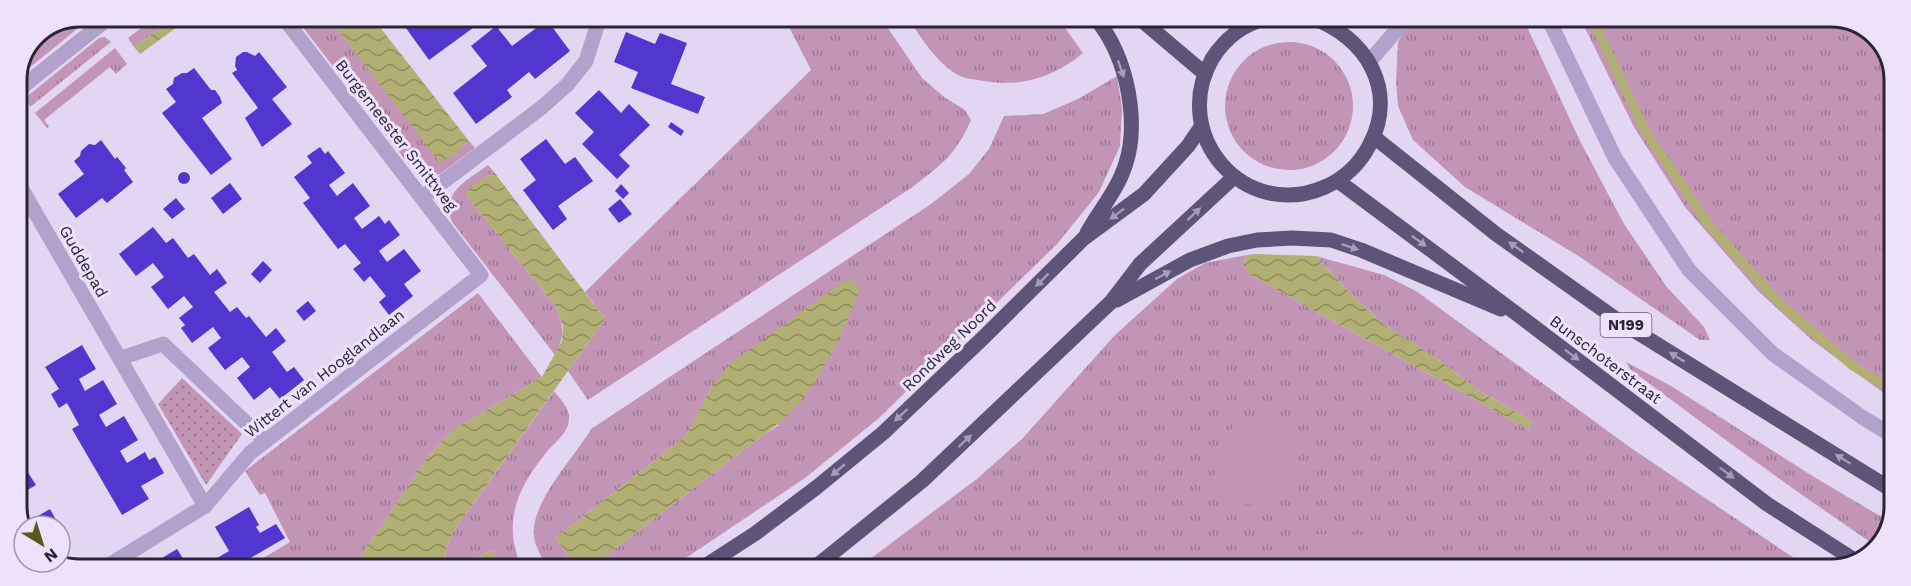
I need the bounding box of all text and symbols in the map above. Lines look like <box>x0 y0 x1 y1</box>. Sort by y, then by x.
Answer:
street label: Burgemeester Smittweg <box>332 56 462 215</box>
one-way arrow <box>1117 60 1127 78</box>
one-way arrow <box>1110 207 1125 219</box>
one-way arrow <box>1186 208 1201 221</box>
street label: Guddepad <box>55 222 112 301</box>
one-way arrow <box>1410 235 1426 247</box>
one-way arrow <box>1508 241 1524 253</box>
one-way arrow <box>1341 242 1359 252</box>
one-way arrow <box>1155 270 1172 280</box>
one-way arrow <box>1035 273 1049 287</box>
street label: Rondweg Noord <box>898 296 1000 395</box>
street label: Wittert van Hooglandlaan <box>241 305 408 442</box>
street label: Bunschoterstraat <box>1546 311 1666 408</box>
road number: N199 <box>1600 313 1652 337</box>
one-way arrow <box>1563 349 1579 361</box>
one-way arrow <box>1669 351 1685 362</box>
one-way arrow <box>894 408 908 422</box>
one-way arrow <box>957 434 972 448</box>
one-way arrow <box>1835 454 1851 465</box>
one-way arrow <box>831 463 846 476</box>
one-way arrow <box>1719 467 1734 479</box>
north arrow <box>12 514 72 574</box>
text: N <box>40 544 61 567</box>

